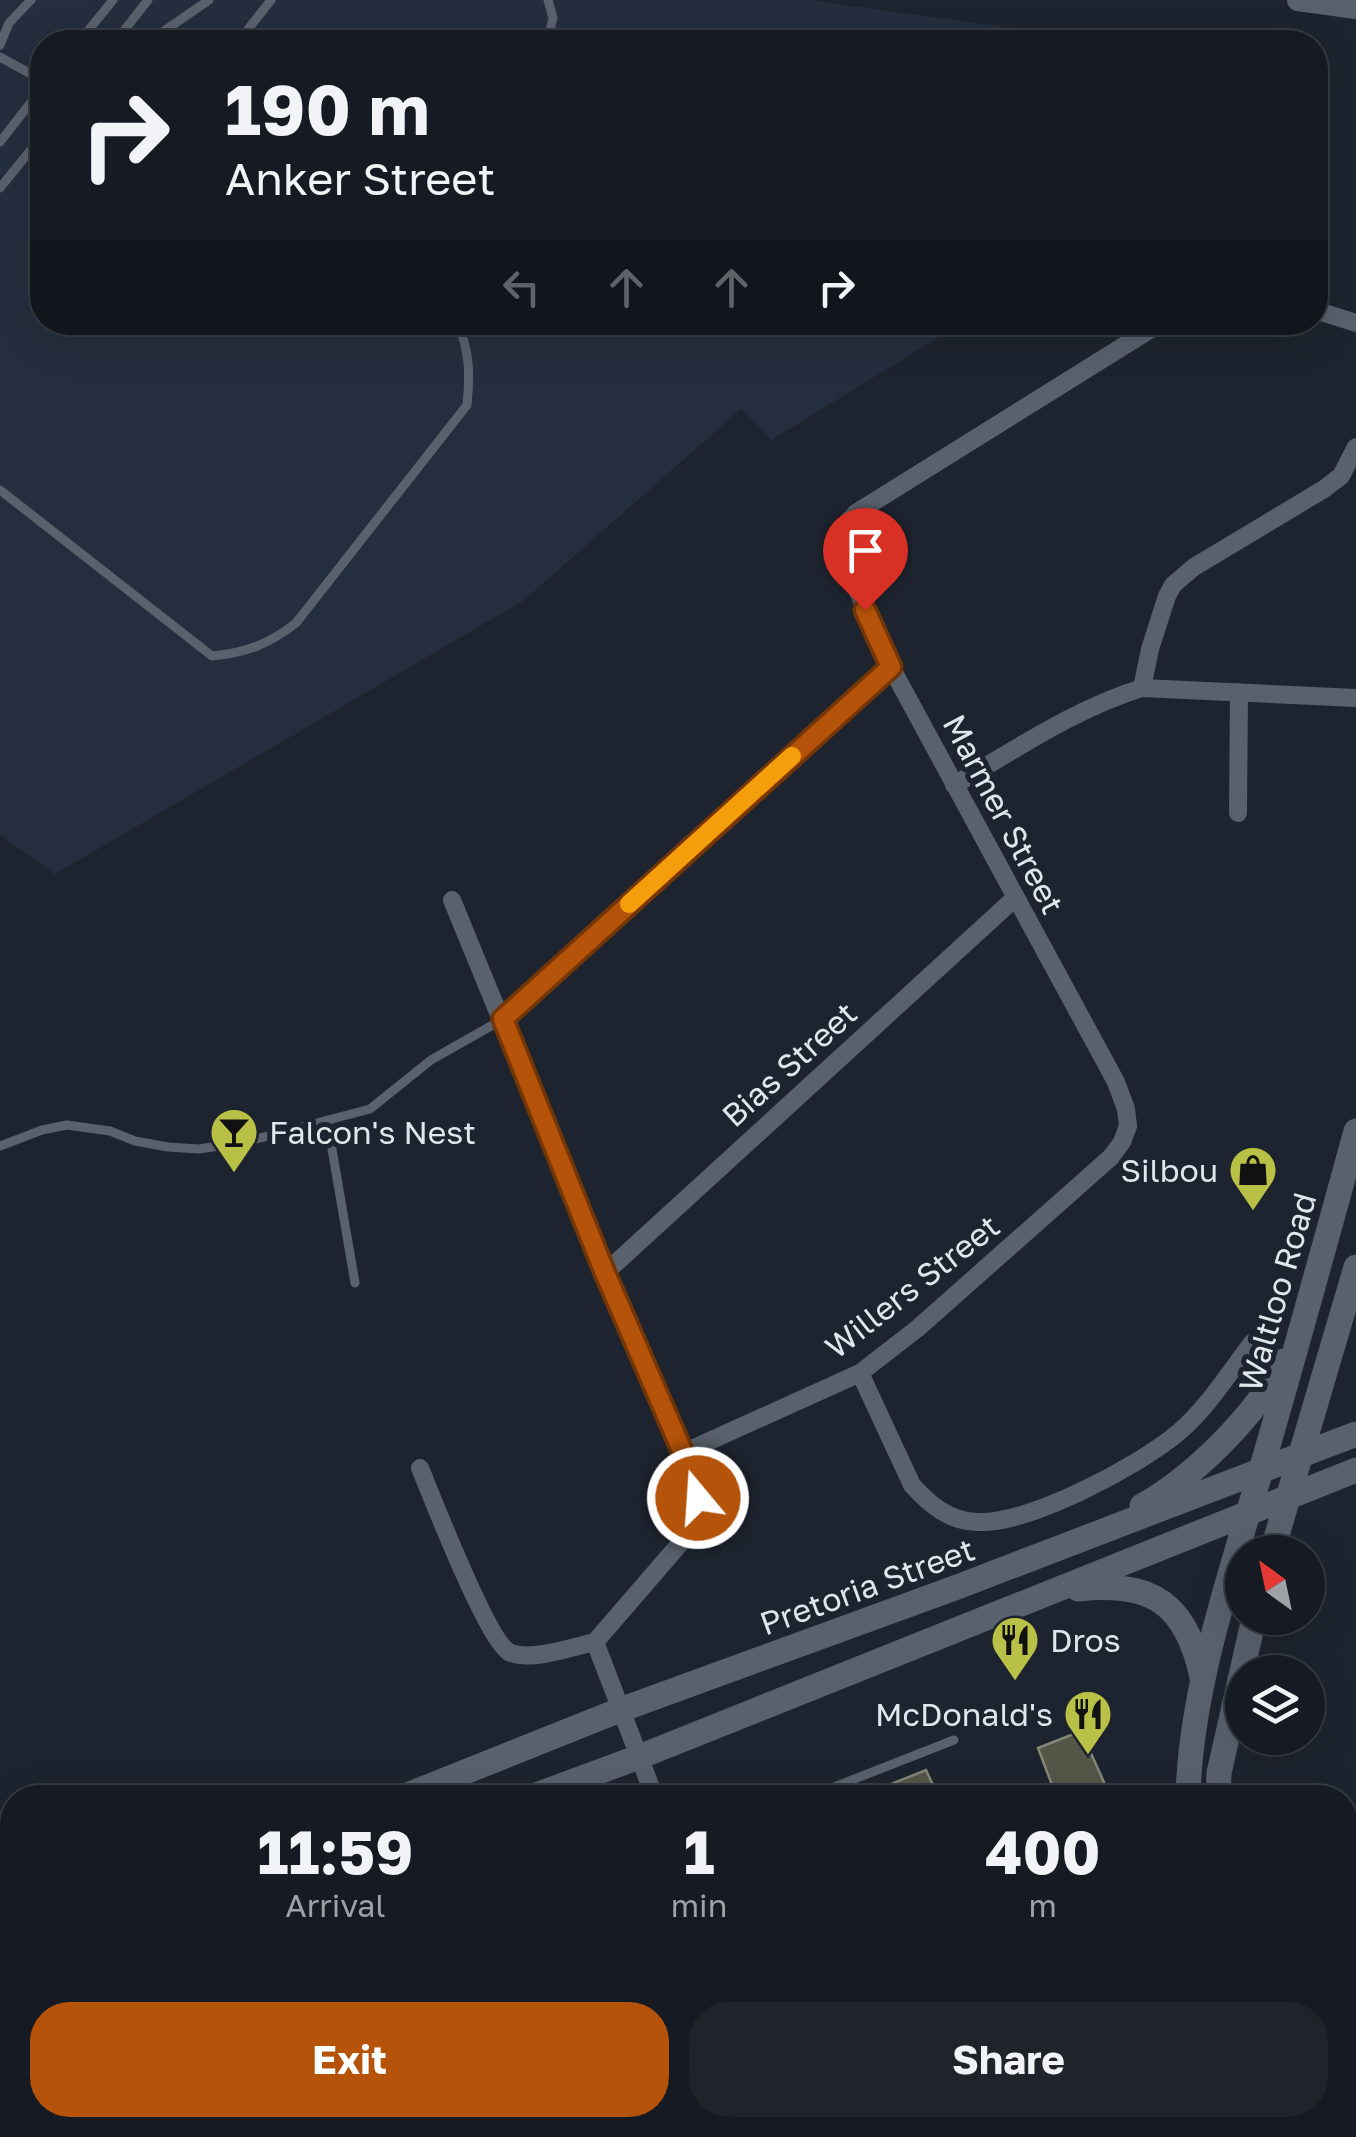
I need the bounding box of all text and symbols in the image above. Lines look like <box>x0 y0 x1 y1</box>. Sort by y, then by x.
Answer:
text: 190 m <box>225 66 430 150</box>
icon: right <box>60 70 190 200</box>
text: Anker Street <box>225 151 495 205</box>
icon: left <box>494 260 549 315</box>
icon: ahead <box>599 260 654 315</box>
icon: ahead <box>704 260 759 315</box>
icon: right <box>809 260 864 315</box>
pin <box>823 508 908 611</box>
icon: arrive <box>838 523 893 578</box>
street label: Marmer Street <box>936 708 1072 920</box>
street label: Bias Street <box>714 994 864 1134</box>
bar icon: Falcon's Nest <box>208 1106 260 1174</box>
place label: Falcon's Nest <box>269 1113 476 1151</box>
shop icon: Silbou <box>1227 1144 1279 1212</box>
place label: Silbou <box>1120 1151 1218 1189</box>
street label: Waltloo Road <box>1231 1188 1323 1396</box>
street label: Willers Street <box>817 1206 1007 1366</box>
position arrow <box>646 1446 750 1550</box>
street label: Pretoria Street <box>755 1530 979 1642</box>
north arrow <box>1225 1535 1325 1635</box>
map controls <box>1225 1535 1325 1755</box>
restaurant icon: Dros <box>989 1614 1041 1682</box>
place label: Dros <box>1050 1621 1121 1659</box>
button: layers <box>1225 1655 1325 1755</box>
restaurant icon: McDonald's <box>1062 1688 1114 1756</box>
place label: McDonald's <box>875 1695 1053 1733</box>
text: 11:59 <box>258 1815 413 1887</box>
text: 1 <box>684 1815 715 1887</box>
text: 400 <box>985 1815 1100 1887</box>
text: Arrival <box>285 1886 386 1924</box>
text: min <box>671 1886 727 1924</box>
text: m <box>1029 1886 1057 1924</box>
button: Exit <box>30 2002 669 2117</box>
button: Share <box>689 2002 1328 2117</box>

